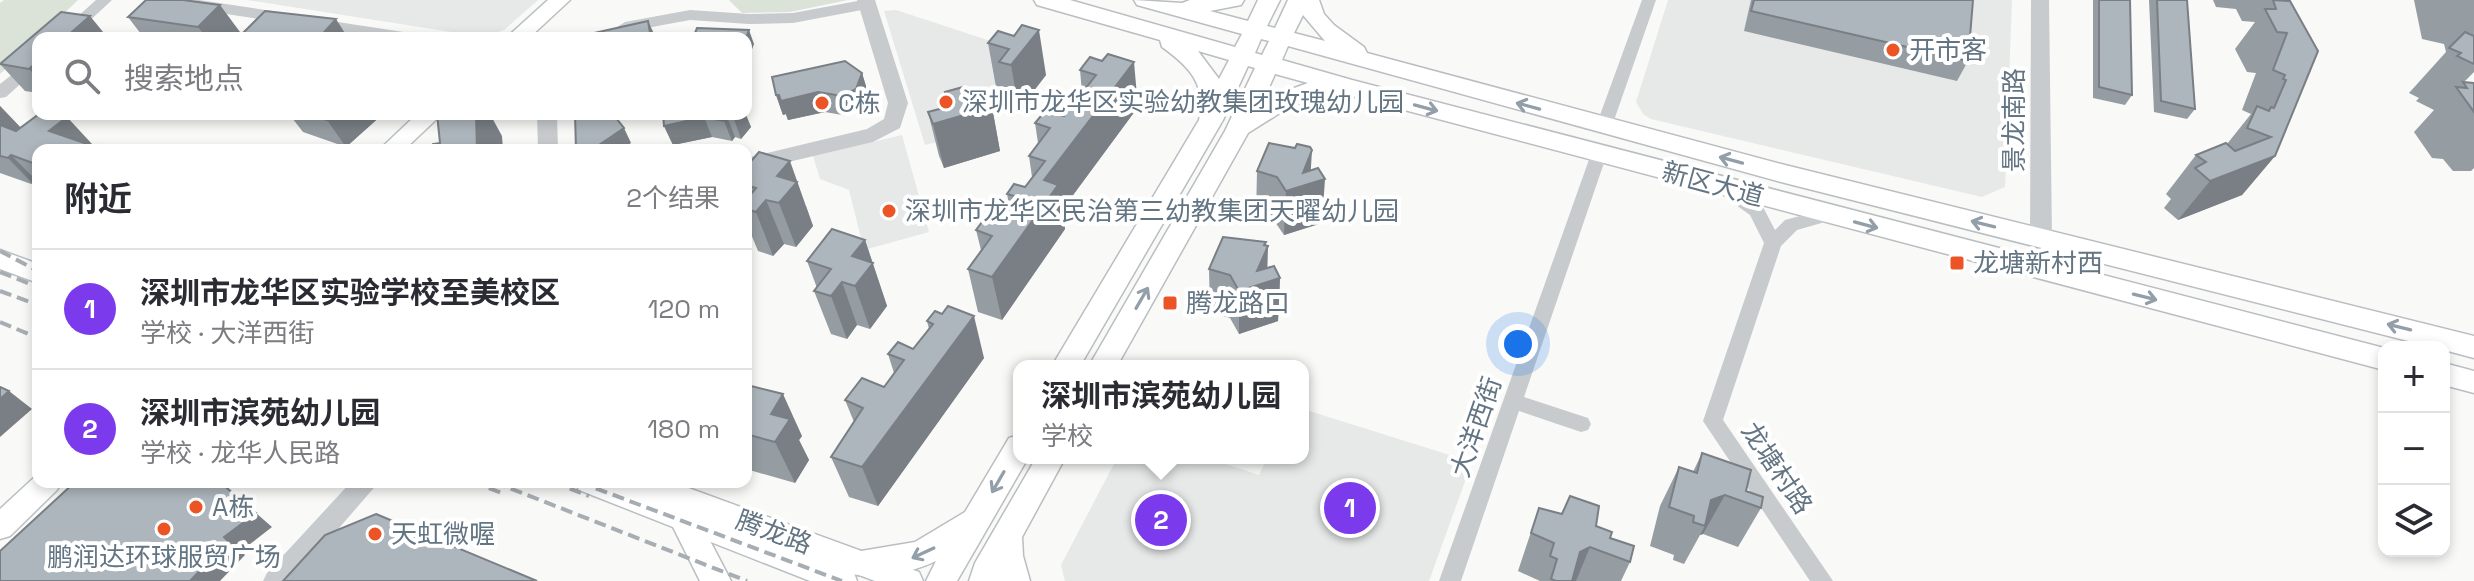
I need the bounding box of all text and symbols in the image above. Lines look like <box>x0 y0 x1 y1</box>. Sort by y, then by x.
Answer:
search box <box>32 32 752 120</box>
place label: 开市客 <box>1909 33 1987 67</box>
marker: 开市客 <box>1884 41 1902 59</box>
icon: search <box>60 54 104 98</box>
text: 搜索地点 <box>124 59 244 98</box>
street label: 景龙南路 <box>1997 68 2031 172</box>
place label: 深圳市龙华区实验幼教集团玫瑰幼儿园 <box>962 85 1404 119</box>
place label: C栋 <box>838 86 881 120</box>
marker: 深圳市龙华区实验幼教集团玫瑰幼儿园 <box>937 93 955 111</box>
marker: C栋 <box>813 94 831 112</box>
one-way arrow <box>1516 98 1542 113</box>
one-way arrow <box>1412 101 1438 116</box>
one-way arrow <box>1719 152 1745 167</box>
street label: 新区大道 <box>1658 154 1768 214</box>
text: 附近 <box>64 178 132 221</box>
text: 2个结果 <box>626 181 720 215</box>
place label: 深圳市龙华区民治第三幼教集团天曜幼儿园 <box>905 194 1399 228</box>
marker: 深圳市龙华区民治第三幼教集团天曜幼儿园 <box>880 202 898 220</box>
one-way arrow <box>1971 216 1997 231</box>
one-way arrow <box>1853 218 1879 233</box>
place label: 龙塘新村西 <box>1973 246 2103 280</box>
marker: 龙塘新村西 <box>1948 254 1966 272</box>
text: 深圳市龙华区实验学校至美校区 <box>140 273 560 312</box>
place label: 腾龙路口 <box>1186 286 1290 320</box>
one-way arrow <box>1134 287 1150 310</box>
one-way arrow <box>2132 291 2158 306</box>
text: 1 <box>84 292 96 326</box>
text: 120 m <box>648 292 720 326</box>
marker: 腾龙路口 <box>1161 294 1179 312</box>
text: 学校 · 大洋西街 <box>140 316 314 350</box>
one-way arrow <box>2386 319 2412 334</box>
your location <box>1498 324 1538 364</box>
map controls <box>2378 341 2450 557</box>
button: + <box>2378 341 2450 413</box>
popup <box>1013 360 1309 464</box>
street label: 大洋西街 <box>1443 372 1509 482</box>
text: 深圳市滨苑幼儿园 <box>1041 376 1281 415</box>
text: 深圳市滨苑幼儿园 <box>140 393 380 432</box>
text: 2 <box>82 412 98 446</box>
text: 180 m <box>647 412 720 446</box>
button: − <box>2378 413 2450 485</box>
street label: 龙塘村路 <box>1734 415 1820 521</box>
text: 学校 <box>1041 419 1093 453</box>
text: 学校 · 龙华人民路 <box>140 436 340 470</box>
one-way arrow <box>990 470 1006 493</box>
pin: 1 <box>1324 478 1376 538</box>
button: layers <box>2378 485 2450 557</box>
place label: A栋 <box>212 490 254 524</box>
pin: 2 <box>1135 490 1187 550</box>
marker: A栋 <box>187 498 205 516</box>
street label: 腾龙路 <box>732 503 816 561</box>
place label: 天虹微喔 <box>391 517 495 551</box>
marker: 鹏润达环球服贸广场 <box>155 520 173 538</box>
marker: 天虹微喔 <box>366 525 384 543</box>
place label: 鹏润达环球服贸广场 <box>47 540 281 574</box>
one-way arrow <box>911 546 935 561</box>

